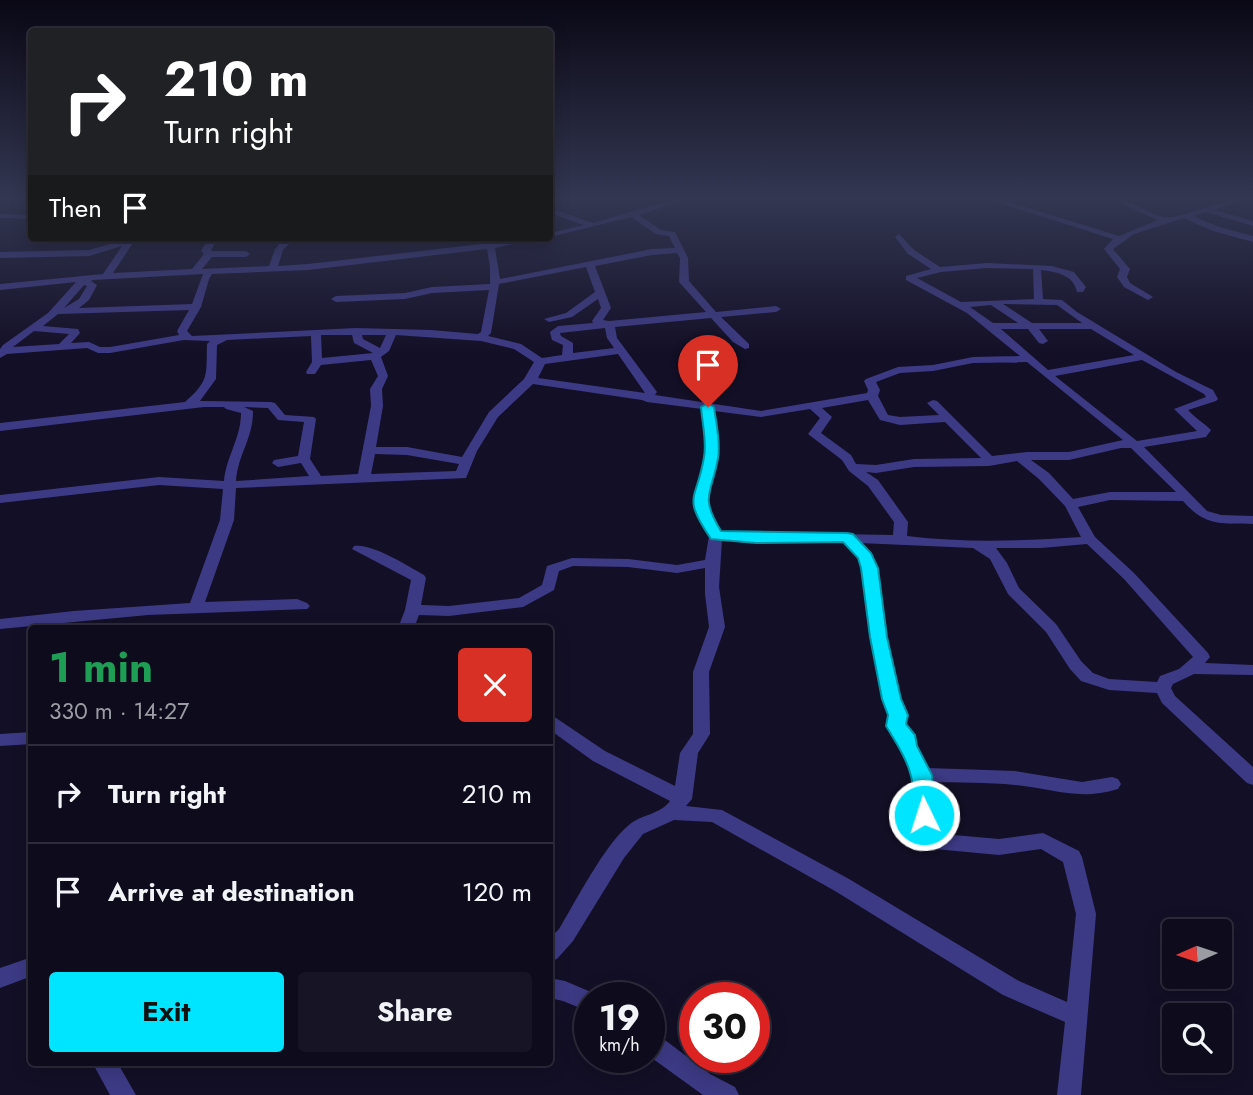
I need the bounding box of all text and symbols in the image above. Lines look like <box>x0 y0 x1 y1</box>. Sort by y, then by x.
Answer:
text: 210 m <box>164 44 308 114</box>
icon: right <box>49 56 140 147</box>
text: Turn right <box>164 109 293 155</box>
text: Then <box>49 189 102 227</box>
icon: arrive <box>116 189 154 227</box>
pin <box>678 335 738 407</box>
icon: arrive <box>689 346 727 384</box>
text: 1 min <box>49 637 153 698</box>
button: close <box>458 648 532 722</box>
text: 330 m · 14:27 <box>49 694 189 728</box>
icon: right <box>49 775 87 813</box>
text: Turn right <box>108 775 226 813</box>
text: 210 m <box>462 775 532 813</box>
position arrow <box>887 778 961 852</box>
icon: arrive <box>49 873 87 911</box>
text: Arrive at destination <box>108 873 355 911</box>
text: 120 m <box>462 873 532 911</box>
north arrow <box>1162 919 1232 989</box>
map controls <box>1162 919 1232 1073</box>
button: Exit <box>49 972 284 1052</box>
button: Share <box>298 972 532 1052</box>
speed limit sign: 30 <box>679 982 770 1073</box>
text: 19 <box>599 993 640 1043</box>
button: search <box>1162 1003 1232 1073</box>
text: km/h <box>599 1032 640 1058</box>

